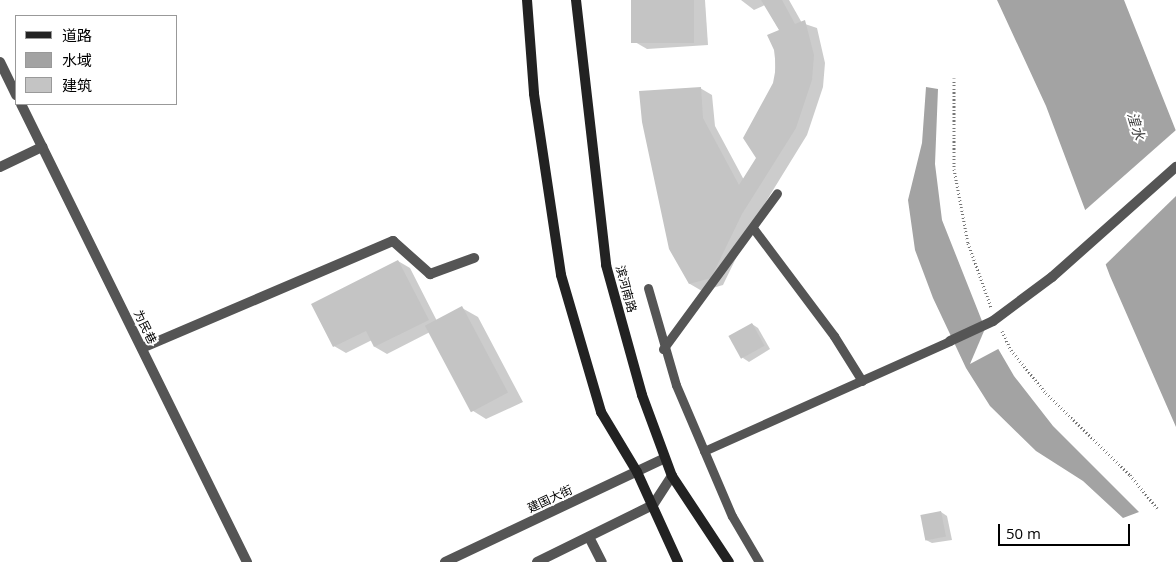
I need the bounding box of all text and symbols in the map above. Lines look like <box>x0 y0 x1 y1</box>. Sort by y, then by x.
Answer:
legend <box>15 15 178 105</box>
text: 道路 <box>62 25 92 45</box>
text: 水域 <box>62 50 92 70</box>
text: 建筑 <box>62 75 92 95</box>
water label: 湟水 <box>1124 110 1148 142</box>
street label: 滨河南路 <box>613 264 639 314</box>
street label: 为民巷 <box>131 308 159 346</box>
street label: 建国大街 <box>525 482 575 516</box>
scale bar <box>1001 514 1134 546</box>
text: 50 m <box>1006 523 1041 543</box>

